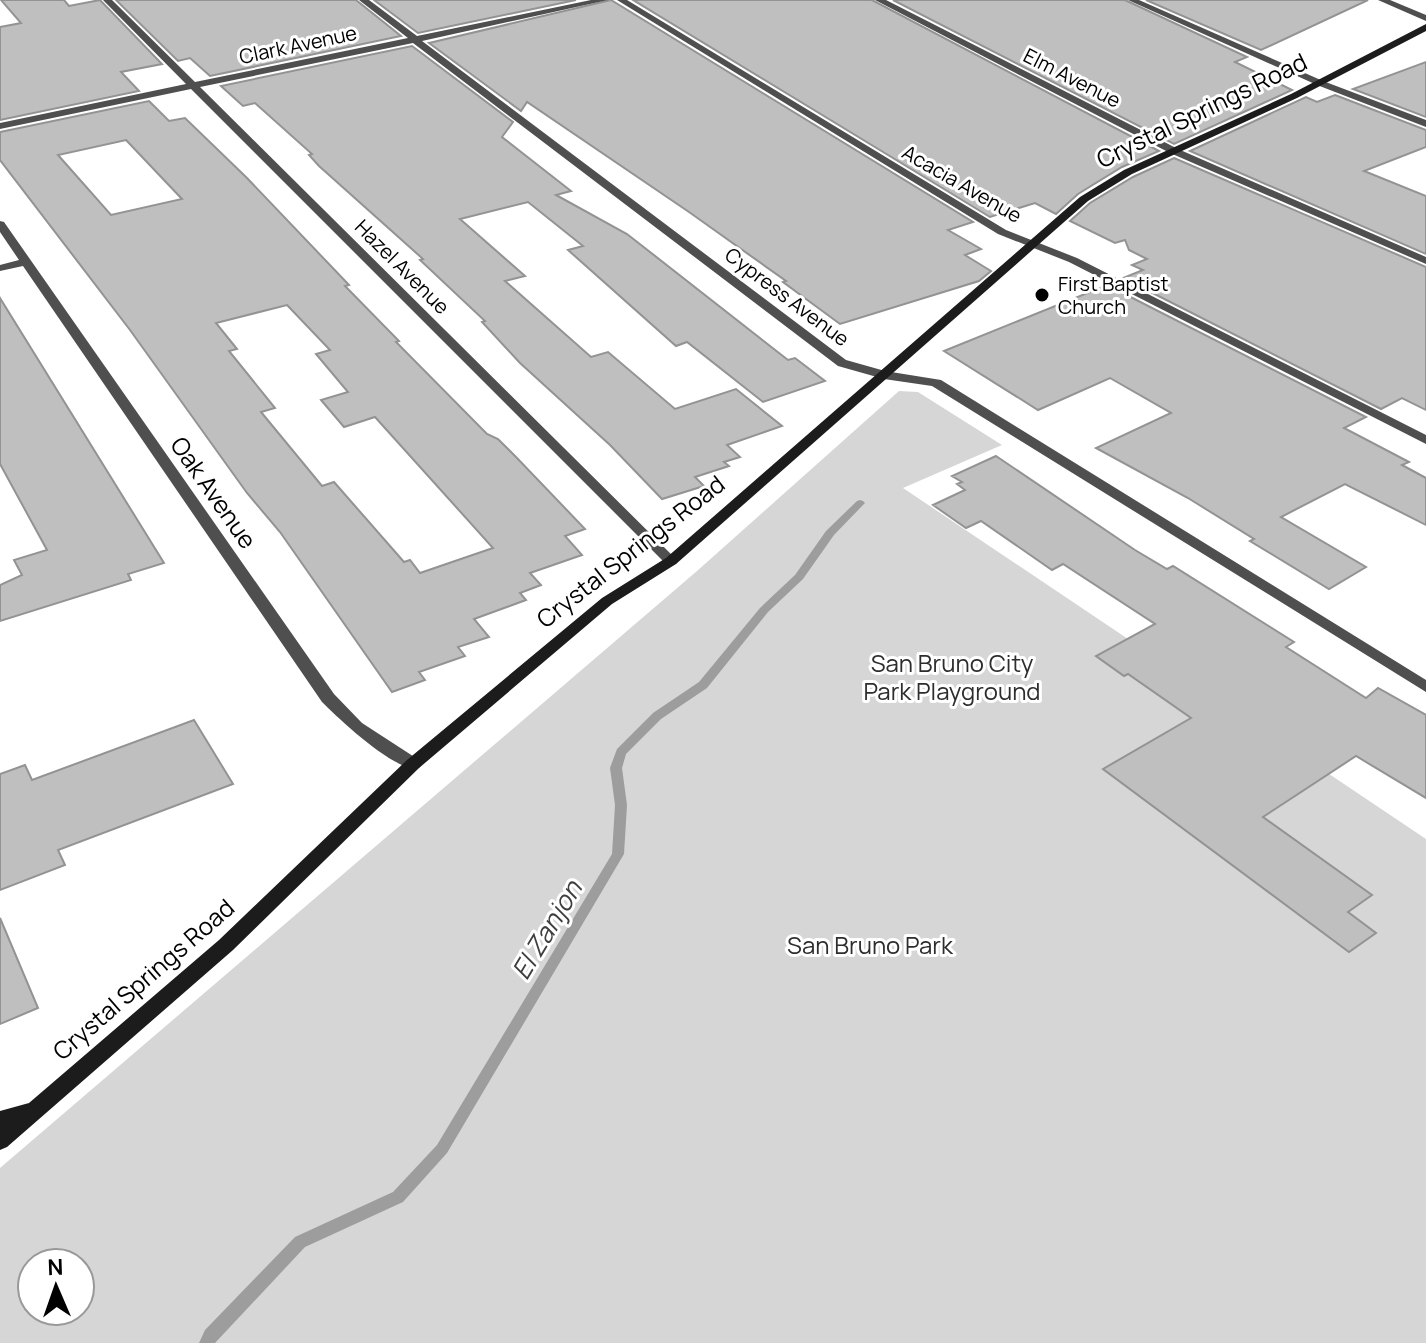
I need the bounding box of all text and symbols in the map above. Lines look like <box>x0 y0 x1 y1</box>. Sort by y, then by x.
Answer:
street label: Clark Avenue <box>237 19 359 70</box>
street label: Elm Avenue <box>1019 42 1125 114</box>
street label: Crystal Springs Road <box>1091 44 1312 175</box>
street label: Acacia Avenue <box>898 138 1027 229</box>
street label: Hazel Avenue <box>349 213 456 320</box>
street label: Cypress Avenue <box>720 241 855 352</box>
place label: First Baptist Church <box>1058 270 1168 320</box>
marker: First Baptist Church <box>1033 286 1051 304</box>
street label: Oak Avenue <box>164 430 265 555</box>
street label: Crystal Springs Road <box>529 467 731 635</box>
park label: San Bruno City Park Playground <box>863 646 1041 707</box>
water label: El Zanjon <box>503 872 591 986</box>
street label: Crystal Springs Road <box>45 891 241 1067</box>
park label: San Bruno Park <box>787 928 954 961</box>
north arrow <box>16 1247 96 1327</box>
text: N <box>47 1252 64 1282</box>

